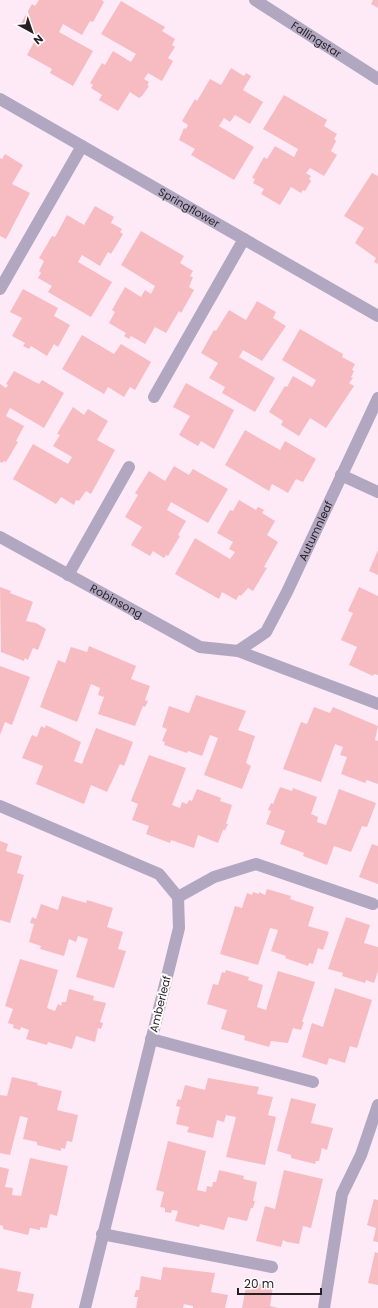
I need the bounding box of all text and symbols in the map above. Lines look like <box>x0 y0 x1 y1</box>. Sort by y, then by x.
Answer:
north arrow <box>12 12 52 52</box>
street label: Fallingstar <box>288 17 345 62</box>
text: N <box>30 31 47 48</box>
street label: Springflower <box>155 184 223 232</box>
street label: Autumnleaf <box>295 498 337 563</box>
street label: Robinsong <box>87 580 146 622</box>
street label: Amberleaf <box>145 974 175 1034</box>
scale bar <box>238 1270 321 1296</box>
text: 20 m <box>244 1275 274 1292</box>

